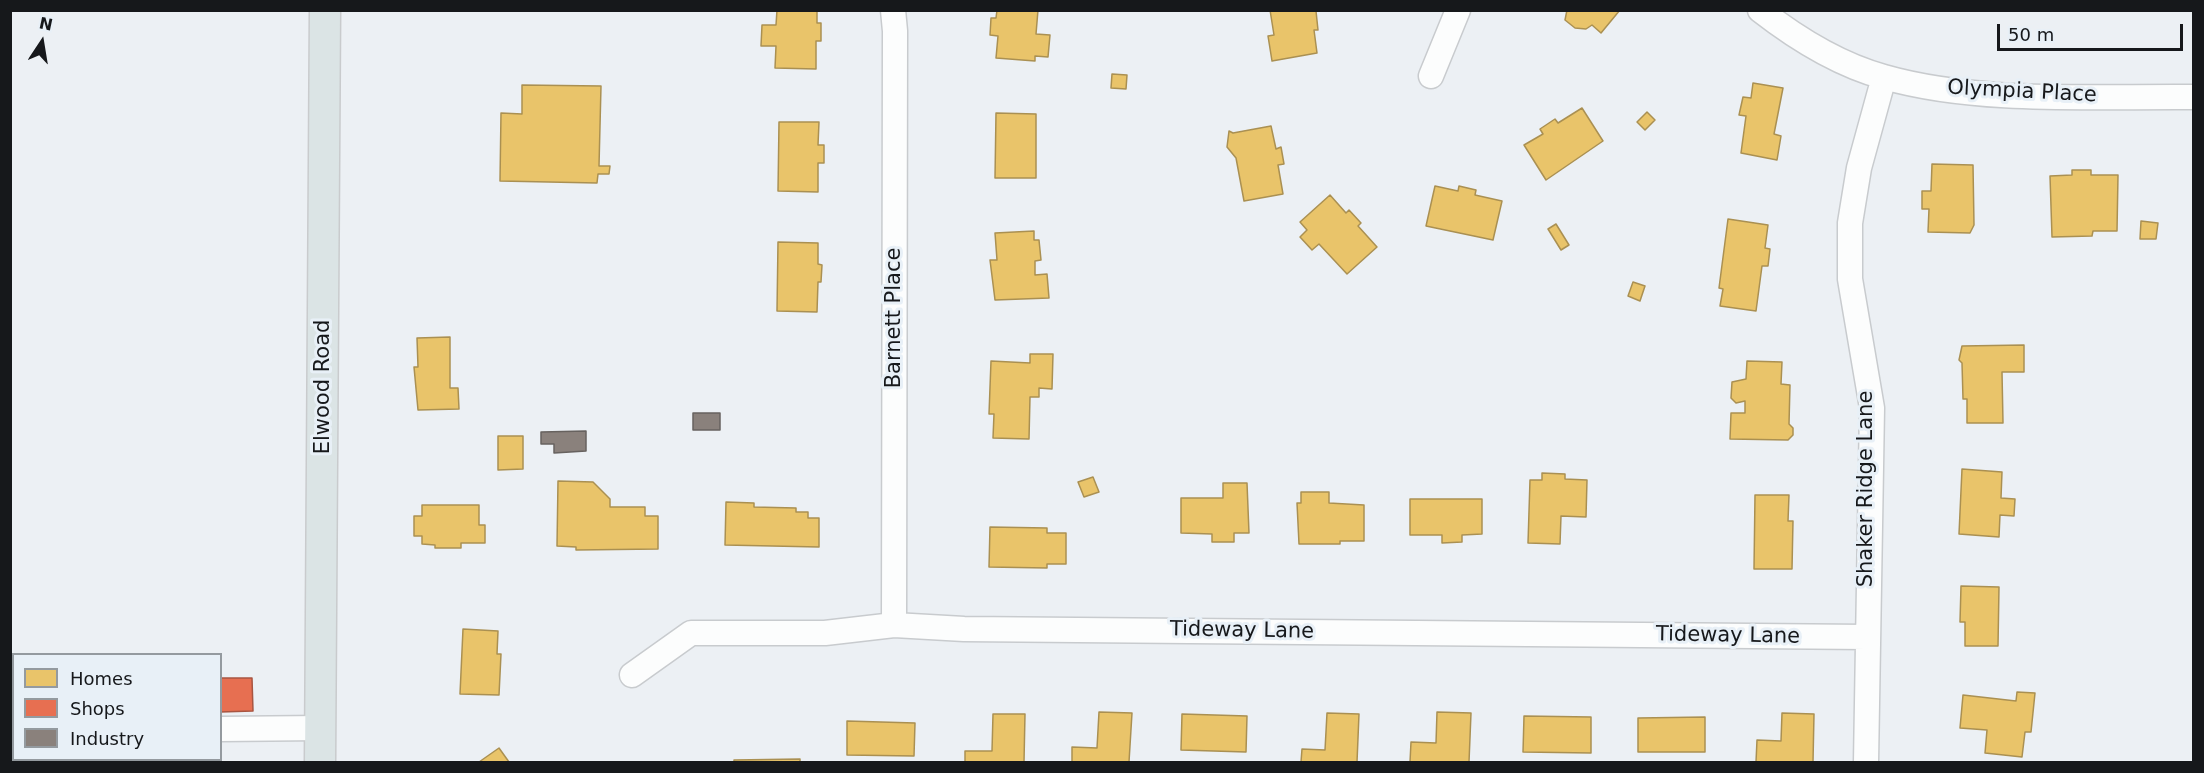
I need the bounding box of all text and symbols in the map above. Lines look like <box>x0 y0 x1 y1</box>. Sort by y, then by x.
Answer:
north arrow <box>12 12 72 72</box>
scale bar <box>2000 12 2186 50</box>
text: N <box>37 13 54 35</box>
text: 50 m <box>2008 24 2054 45</box>
street label: Olympia Place <box>1947 75 2097 109</box>
street label: Barnett Place <box>882 248 908 388</box>
street label: Elwood Road <box>311 320 337 454</box>
street label: Shaker Ridge Lane <box>1854 391 1880 587</box>
street label: Tideway Lane <box>1170 617 1314 645</box>
street label: Tideway Lane <box>1656 622 1800 650</box>
legend <box>12 653 222 761</box>
text: Homes <box>70 668 133 689</box>
text: Shops <box>70 698 125 719</box>
text: Industry <box>70 728 144 749</box>

